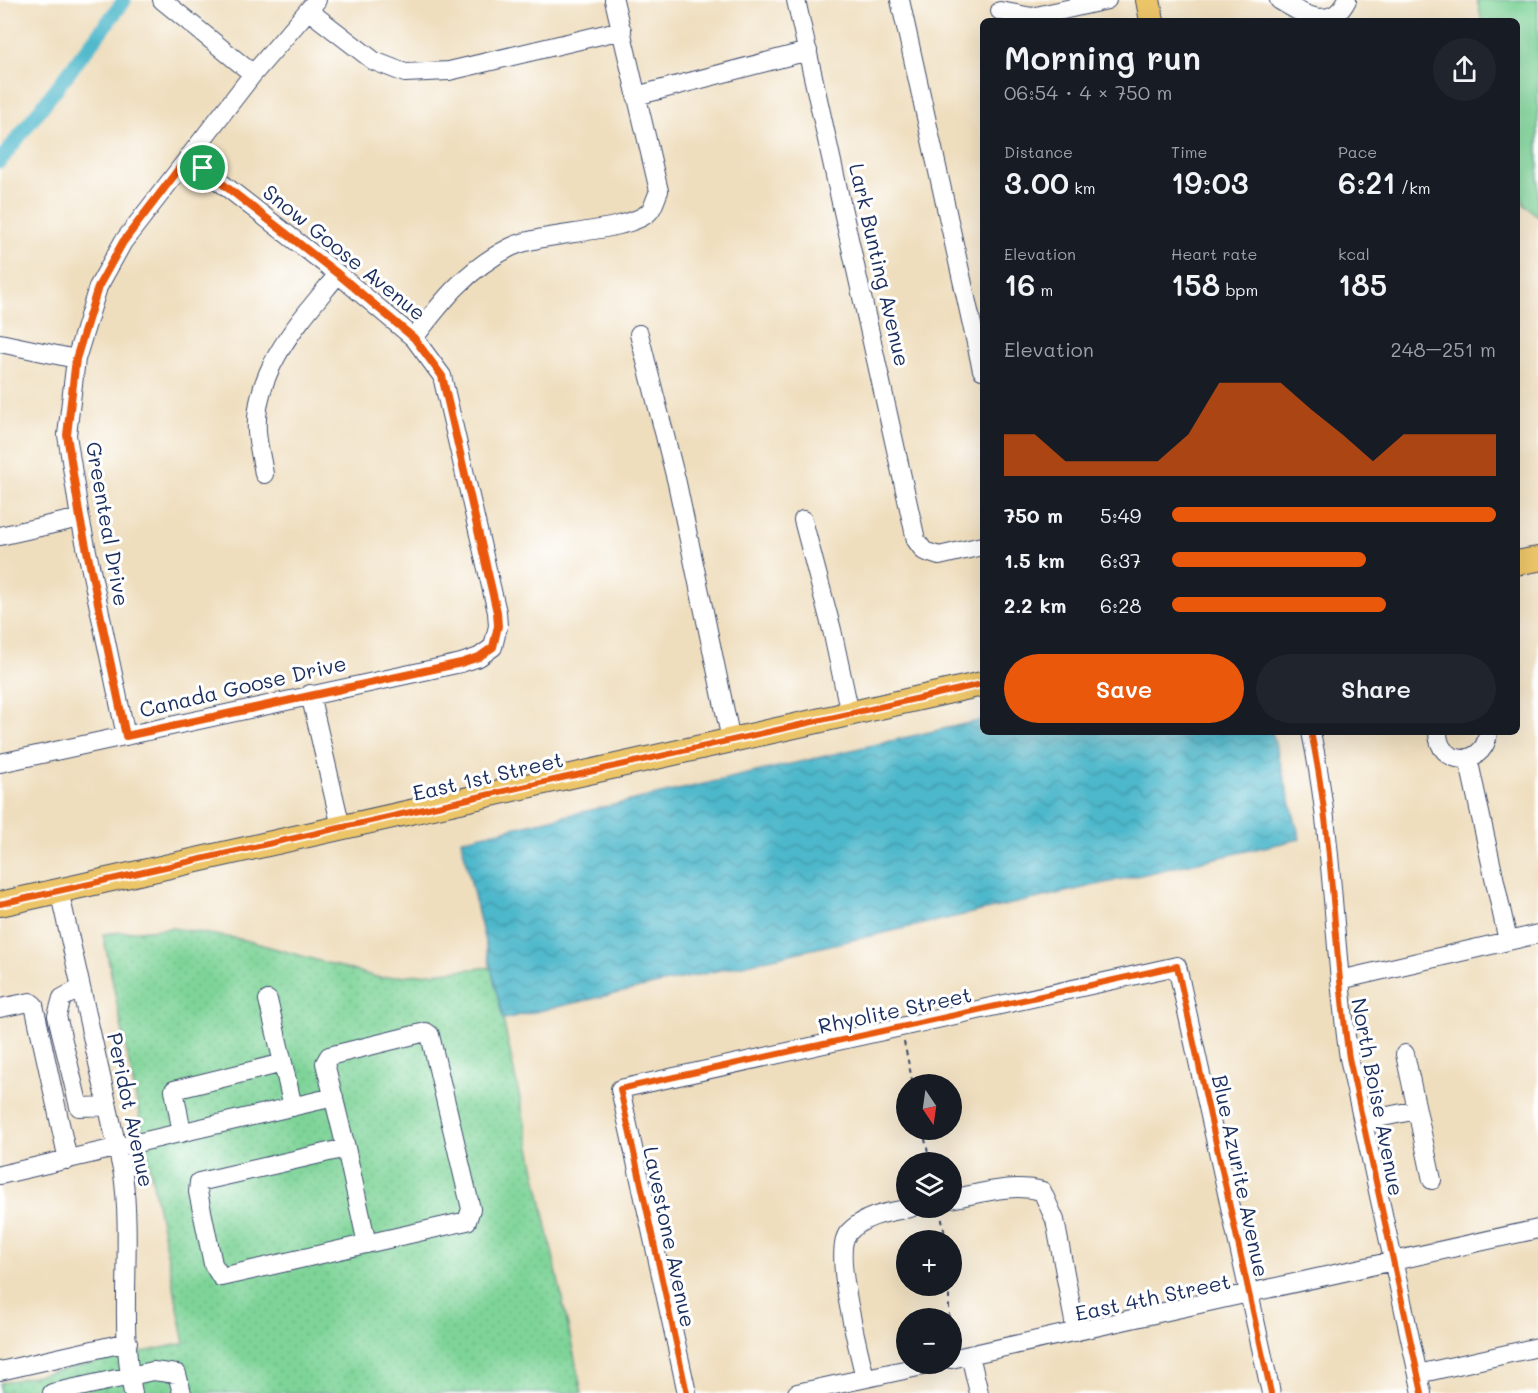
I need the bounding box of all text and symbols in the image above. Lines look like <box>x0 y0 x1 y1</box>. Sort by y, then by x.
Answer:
text: Morning run <box>1004 35 1201 78</box>
button: share <box>1433 38 1496 101</box>
text: 06:54 · 4 × 750 m <box>1004 79 1172 105</box>
text: Distance <box>1004 141 1073 162</box>
text: Time <box>1171 141 1207 162</box>
text: Pace <box>1338 141 1377 162</box>
pin <box>177 142 228 193</box>
icon: arrive <box>186 151 219 184</box>
street label: Lark Bunting Avenue <box>844 160 917 369</box>
text: 3.00 <box>1004 162 1069 202</box>
text: 19:03 <box>1171 162 1249 202</box>
text: 6:21 <box>1338 162 1396 202</box>
text: km <box>1069 177 1095 198</box>
text: /km <box>1396 177 1430 198</box>
street label: Snow Goose Avenue <box>258 178 432 326</box>
text: Elevation <box>1004 243 1076 264</box>
text: Heart rate <box>1171 243 1257 264</box>
text: kcal <box>1338 243 1370 264</box>
text: 16 <box>1004 264 1035 304</box>
text: 158 <box>1171 264 1220 304</box>
text: 185 <box>1338 264 1387 304</box>
text: m <box>1035 279 1053 300</box>
text: bpm <box>1220 279 1258 300</box>
text: Elevation <box>1004 336 1094 362</box>
text: 248–251 m <box>1391 336 1496 362</box>
street label: Greenteal Drive <box>81 439 136 608</box>
text: 750 m <box>1004 502 1063 528</box>
text: 5:49 <box>1100 502 1141 528</box>
text: 1.5 km <box>1004 547 1065 573</box>
text: 6:37 <box>1100 547 1141 573</box>
text: 2.2 km <box>1004 592 1066 618</box>
text: 6:28 <box>1100 592 1142 618</box>
street label: Canada Goose Drive <box>136 649 349 723</box>
button: Save <box>1004 654 1244 723</box>
button: Share <box>1256 654 1496 723</box>
street label: East 1st Street <box>410 745 566 806</box>
street label: Rhyolite Street <box>815 980 974 1039</box>
street label: North Boise Avenue <box>1346 996 1411 1198</box>
street label: Peridot Avenue <box>102 1030 161 1189</box>
street label: Blue Azurite Avenue <box>1207 1072 1276 1279</box>
north arrow <box>896 1074 962 1140</box>
map controls <box>896 1074 962 1374</box>
street label: Lavestone Avenue <box>638 1144 703 1330</box>
button: layers <box>896 1152 962 1218</box>
button: + <box>896 1230 962 1296</box>
street label: East 4th Street <box>1072 1267 1233 1326</box>
button: − <box>896 1308 962 1374</box>

